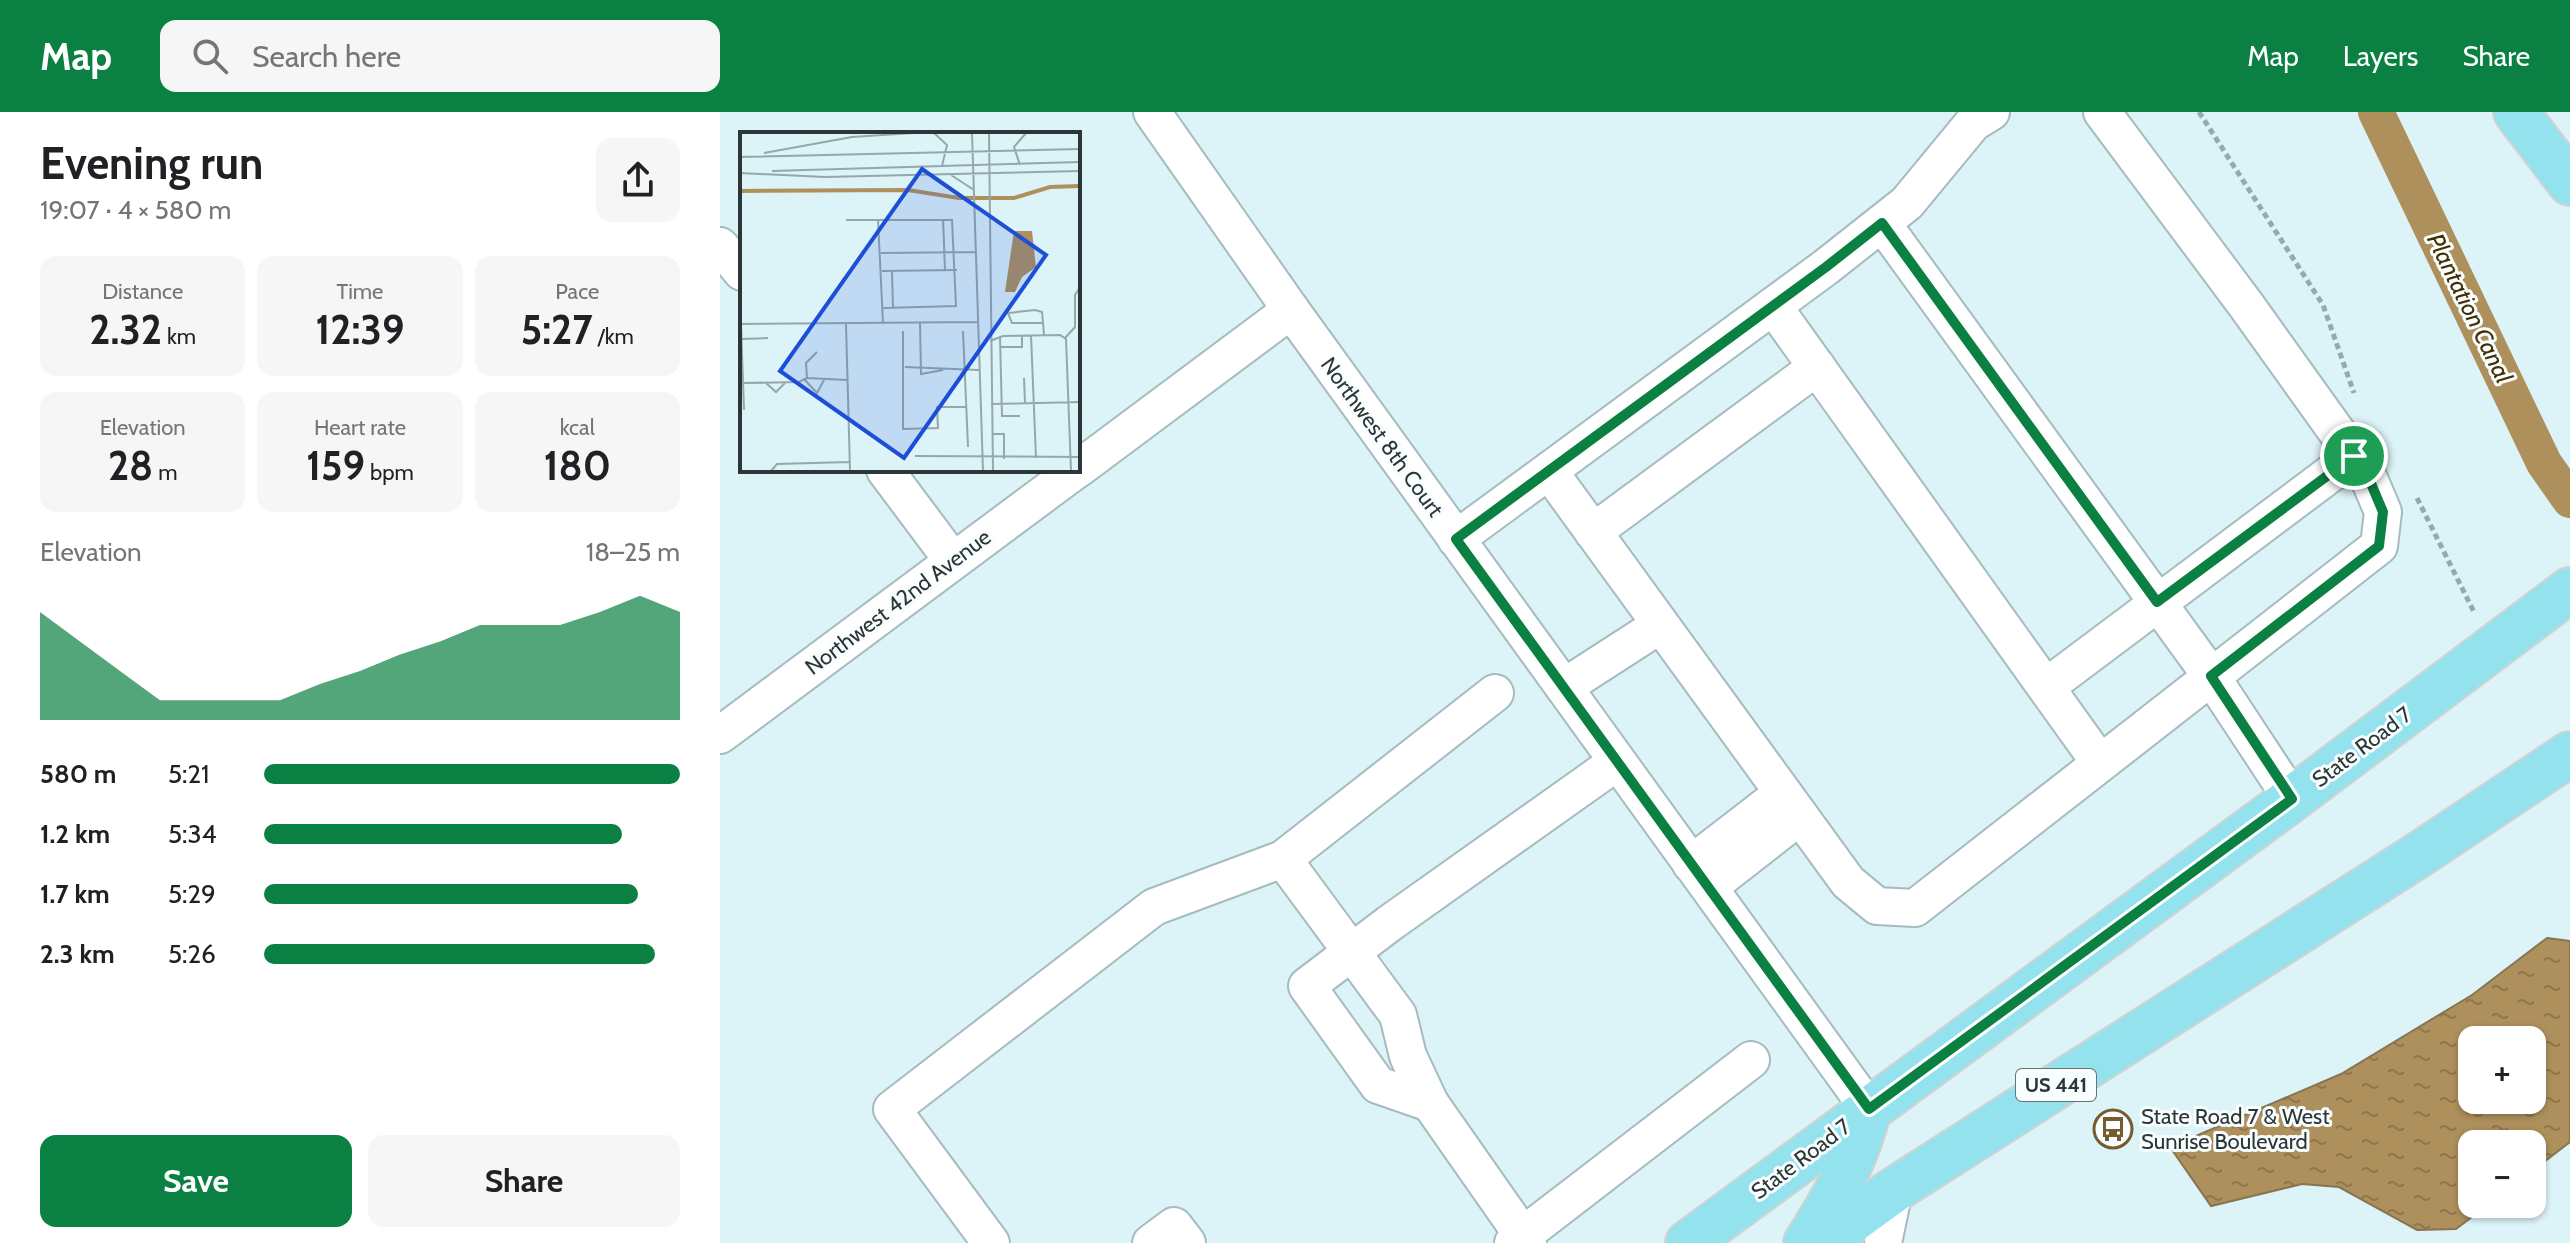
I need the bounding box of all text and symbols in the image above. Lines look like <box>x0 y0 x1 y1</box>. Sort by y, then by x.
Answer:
search box <box>160 20 720 92</box>
text: Map <box>40 33 112 80</box>
icon: search <box>188 34 232 78</box>
text: Search here <box>252 38 401 75</box>
text: Map <box>2247 39 2299 73</box>
text: Layers <box>2343 39 2418 73</box>
text: Share <box>2462 39 2530 73</box>
inset map <box>740 132 1080 472</box>
text: Evening run <box>40 137 263 190</box>
button: share <box>596 138 680 222</box>
text: 19:07 · 4 × 580 m <box>40 194 231 226</box>
water label: Plantation Canal <box>2421 228 2519 388</box>
text: Distance <box>102 278 183 305</box>
text: Time <box>337 278 383 305</box>
text: Pace <box>555 278 599 305</box>
text: 2.32 <box>89 305 162 354</box>
text: 12:39 <box>316 305 404 354</box>
text: 5:27 <box>521 305 593 354</box>
text: km <box>162 323 196 350</box>
text: /km <box>593 323 634 350</box>
street label: Northwest 8th Court <box>1315 352 1449 523</box>
text: Elevation <box>100 414 186 441</box>
text: Heart rate <box>314 414 406 441</box>
text: kcal <box>560 414 595 441</box>
pin <box>2320 422 2388 490</box>
icon: arrive <box>2332 434 2376 478</box>
text: 28 <box>108 441 153 490</box>
text: 159 <box>306 441 365 490</box>
text: 180 <box>544 441 611 490</box>
text: m <box>153 459 177 486</box>
text: bpm <box>365 459 414 486</box>
street label: Northwest 42nd Avenue <box>800 523 996 681</box>
text: Elevation <box>40 536 142 568</box>
text: 18–25 m <box>586 536 680 568</box>
street label: State Road 7 <box>2307 701 2417 793</box>
text: 580 m <box>40 758 116 790</box>
text: 5:21 <box>168 758 210 790</box>
text: 1.2 km <box>40 818 110 850</box>
text: 5:34 <box>168 818 217 850</box>
text: 1.7 km <box>40 878 110 910</box>
text: 5:29 <box>168 878 216 910</box>
text: 2.3 km <box>40 938 115 970</box>
text: 5:26 <box>168 938 216 970</box>
map controls <box>2458 1026 2546 1218</box>
button: + <box>2458 1026 2546 1114</box>
road number: US 441 <box>2016 1069 2096 1101</box>
place label: State Road 7 & West Sunrise Boulevard <box>2141 1103 2330 1155</box>
bus stop icon: State Road 7 & West Sunrise Boulevard <box>2092 1108 2134 1150</box>
street label: State Road 7 <box>1746 1113 1856 1205</box>
button: − <box>2458 1130 2546 1218</box>
button: Save <box>40 1135 352 1227</box>
button: Share <box>368 1135 680 1227</box>

